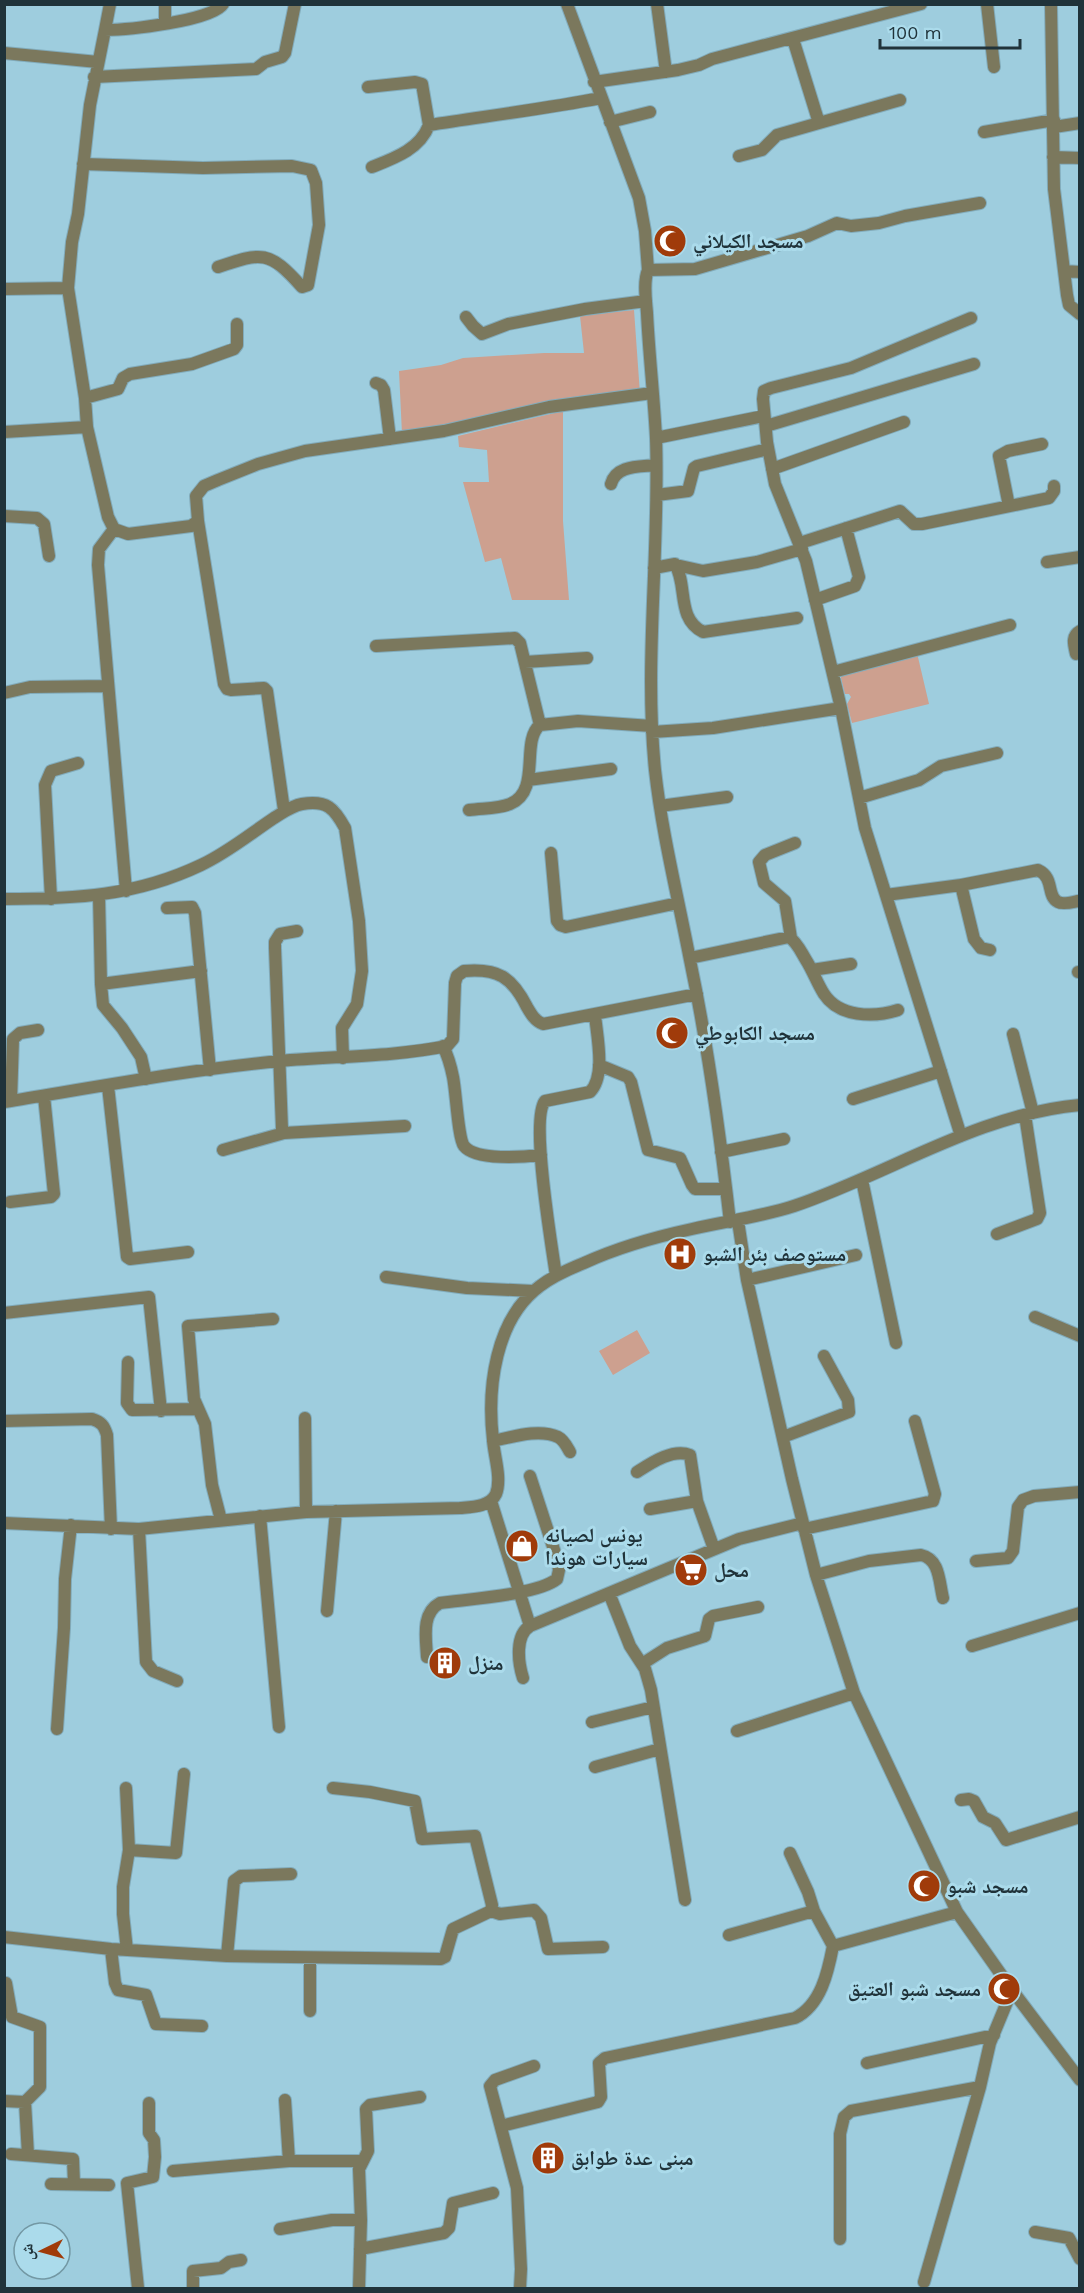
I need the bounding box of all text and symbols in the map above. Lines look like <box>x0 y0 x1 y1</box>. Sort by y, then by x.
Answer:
scale bar <box>880 12 1020 50</box>
text: 100 m <box>889 22 942 43</box>
mosque icon: مسجد الكيلاني <box>652 223 688 259</box>
place label: مسجد الكيلاني <box>693 229 803 257</box>
mosque icon: مسجد الكابوطي <box>654 1015 690 1051</box>
place label: مسجد الكابوطي <box>695 1021 815 1049</box>
hospital icon: مستوصف بئر الشبو <box>662 1236 698 1272</box>
place label: مستوصف بئر الشبو <box>703 1242 846 1266</box>
place label: يونس لصيانه سيارات هوندا <box>545 1523 648 1570</box>
shop icon: يونس لصيانه سيارات هوندا <box>504 1528 540 1564</box>
supermarket icon: محل <box>673 1552 709 1588</box>
place label: محل <box>714 1558 749 1583</box>
building icon: منزل <box>427 1645 463 1681</box>
place label: منزل <box>468 1651 503 1675</box>
mosque icon: مسجد شبو <box>906 1868 942 1904</box>
place label: مسجد شبو <box>947 1874 1029 1898</box>
mosque icon: مسجد شبو العتيق <box>986 1971 1022 2007</box>
place label: مسجد شبو العتيق <box>848 1977 981 2002</box>
building icon: مبنى عدة طوابق <box>530 2140 566 2176</box>
place label: مبنى عدة طوابق <box>571 2146 693 2171</box>
north arrow <box>12 2221 72 2281</box>
text: ش <box>17 2243 38 2262</box>

